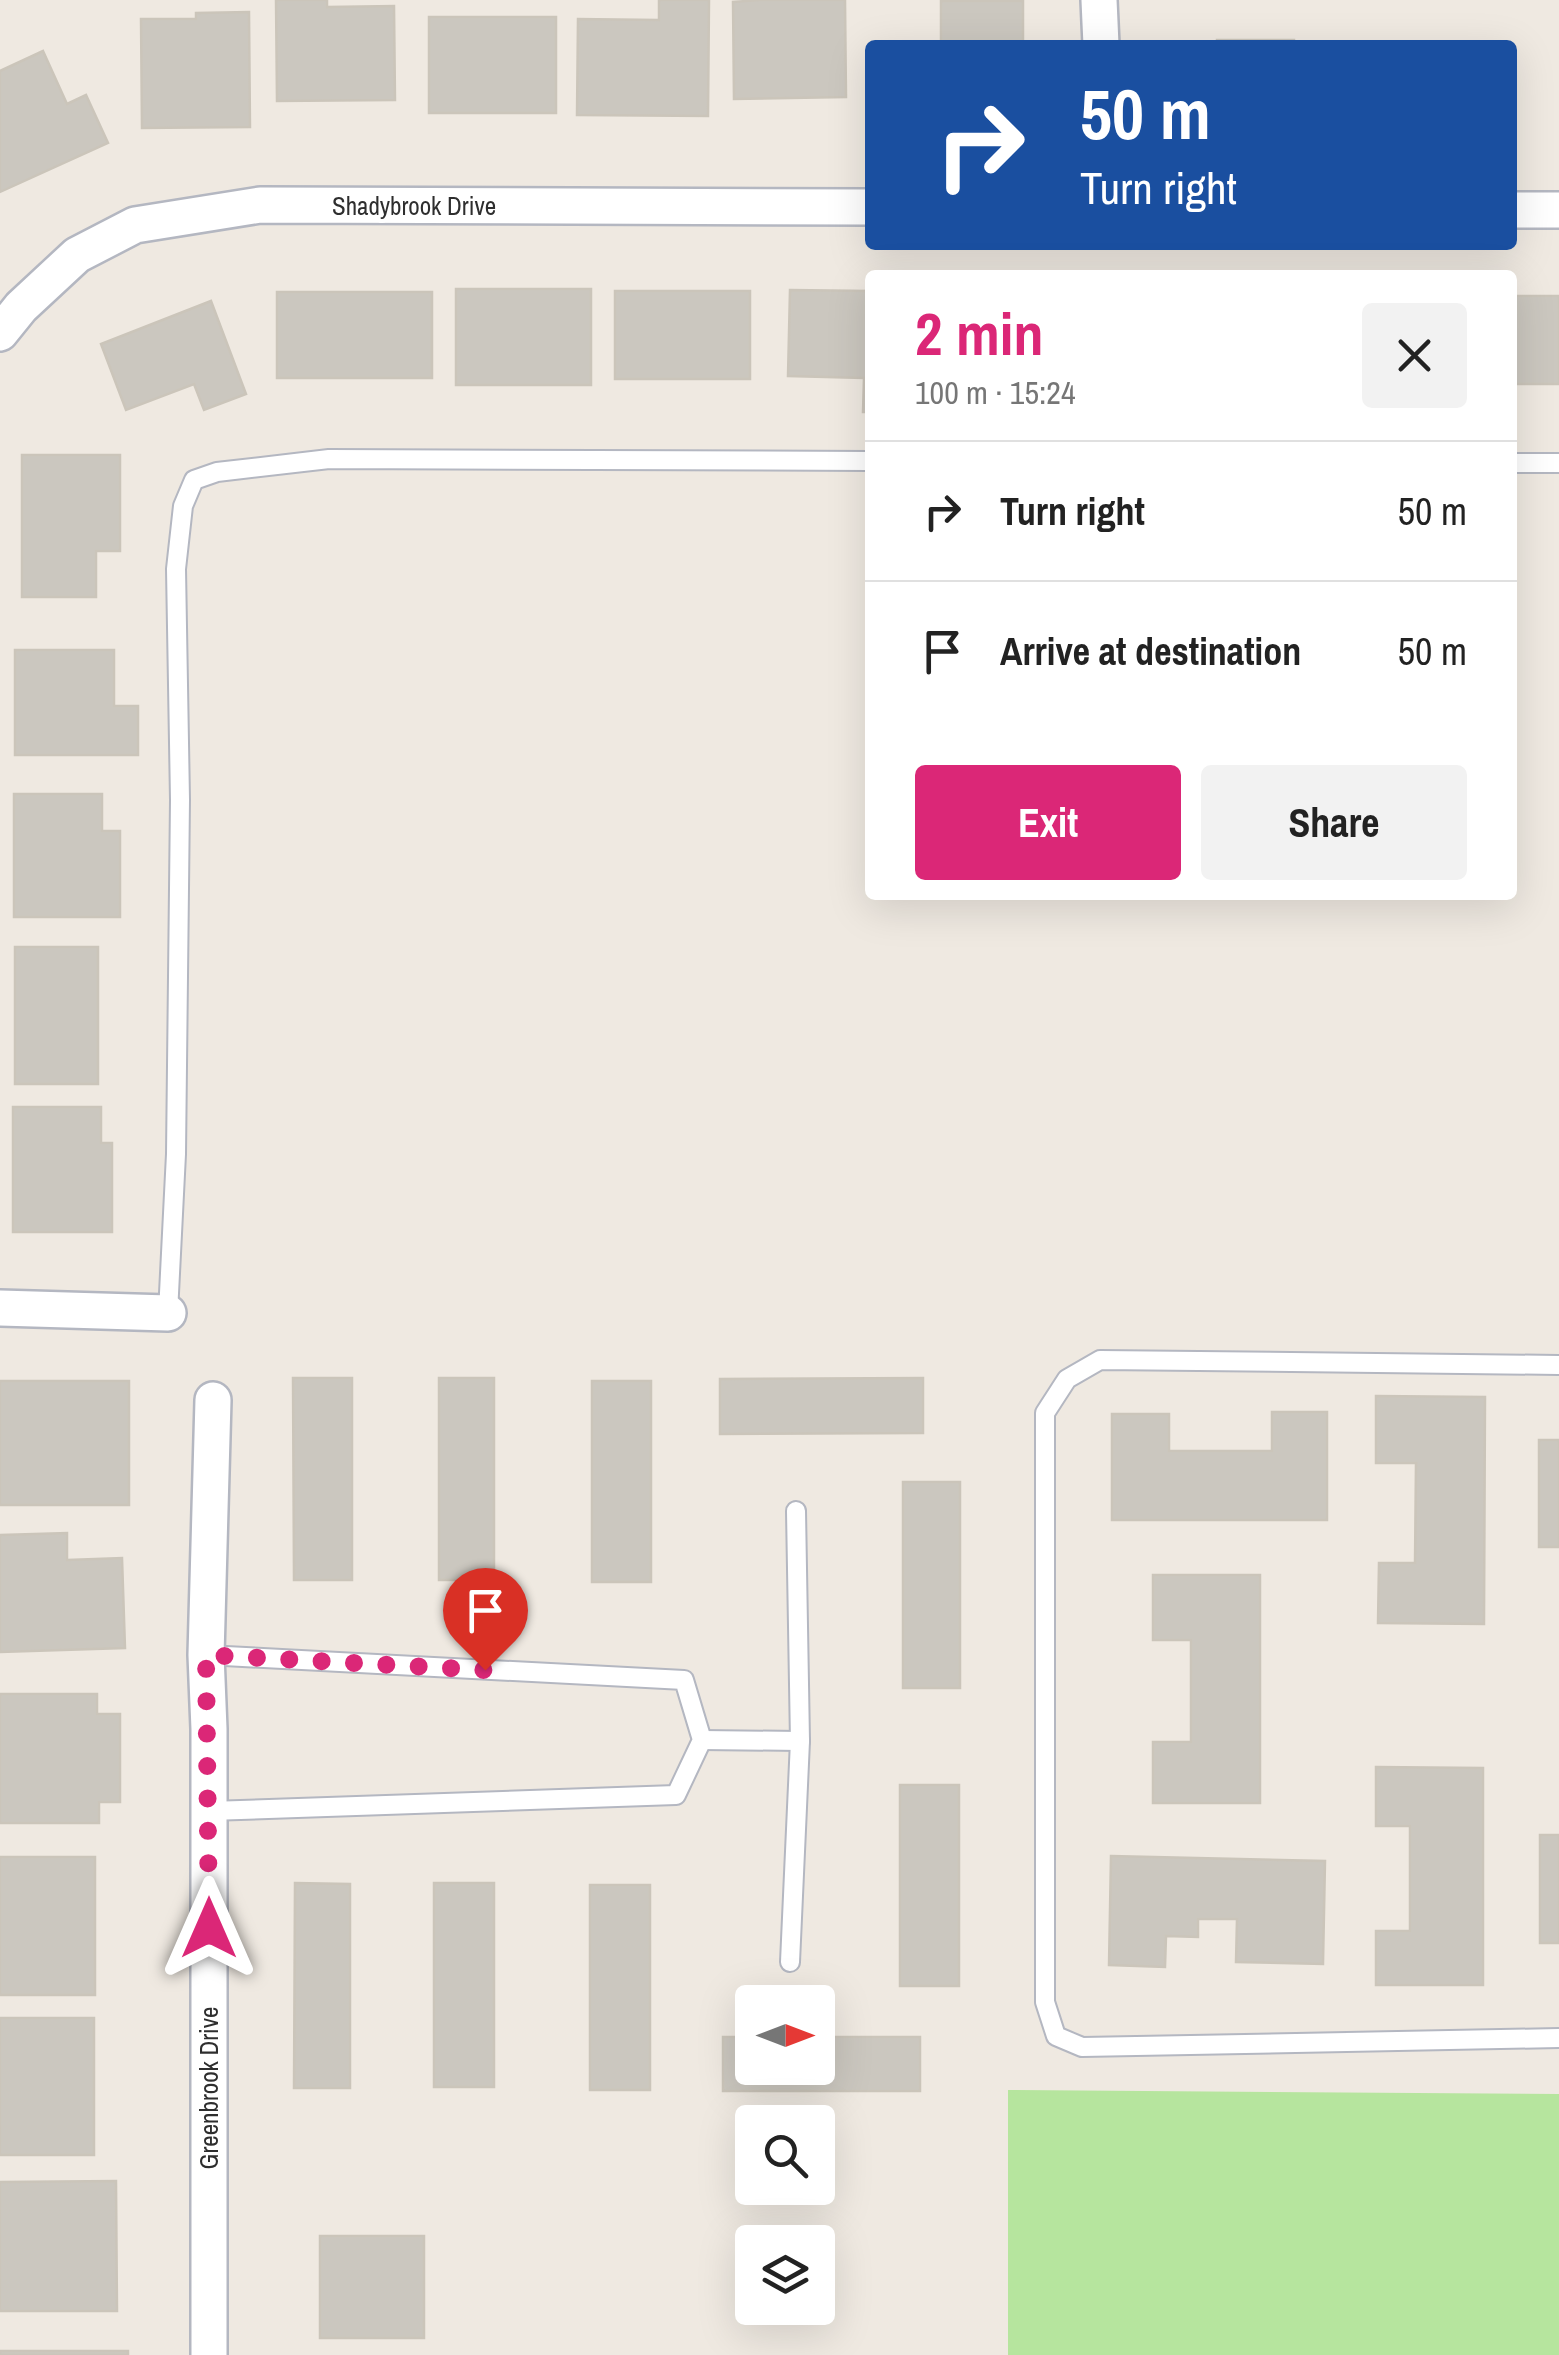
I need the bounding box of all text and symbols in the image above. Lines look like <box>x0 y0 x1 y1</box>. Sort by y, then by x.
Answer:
text: 50 m <box>1080 67 1211 161</box>
icon: right <box>915 80 1045 210</box>
text: Turn right <box>1080 157 1237 218</box>
street label: Shadybrook Drive <box>332 189 496 223</box>
text: 2 min <box>915 293 1044 374</box>
button: close <box>1362 303 1467 408</box>
text: 100 m · 15:24 <box>915 371 1075 414</box>
icon: right <box>915 484 970 539</box>
text: Turn right <box>1000 486 1145 537</box>
text: 50 m <box>1398 486 1467 537</box>
icon: arrive <box>915 624 970 679</box>
text: Arrive at destination <box>1000 626 1301 677</box>
text: 50 m <box>1398 626 1467 677</box>
button: Exit <box>915 765 1181 880</box>
button: Share <box>1201 765 1467 880</box>
pin <box>443 1568 528 1671</box>
icon: arrive <box>458 1583 513 1638</box>
position arrow <box>157 1876 261 1980</box>
north arrow <box>735 1985 835 2085</box>
map controls <box>735 1985 835 2325</box>
street label: Greenbrook Drive <box>192 2007 226 2169</box>
button: search <box>735 2105 835 2205</box>
button: layers <box>735 2225 835 2325</box>

